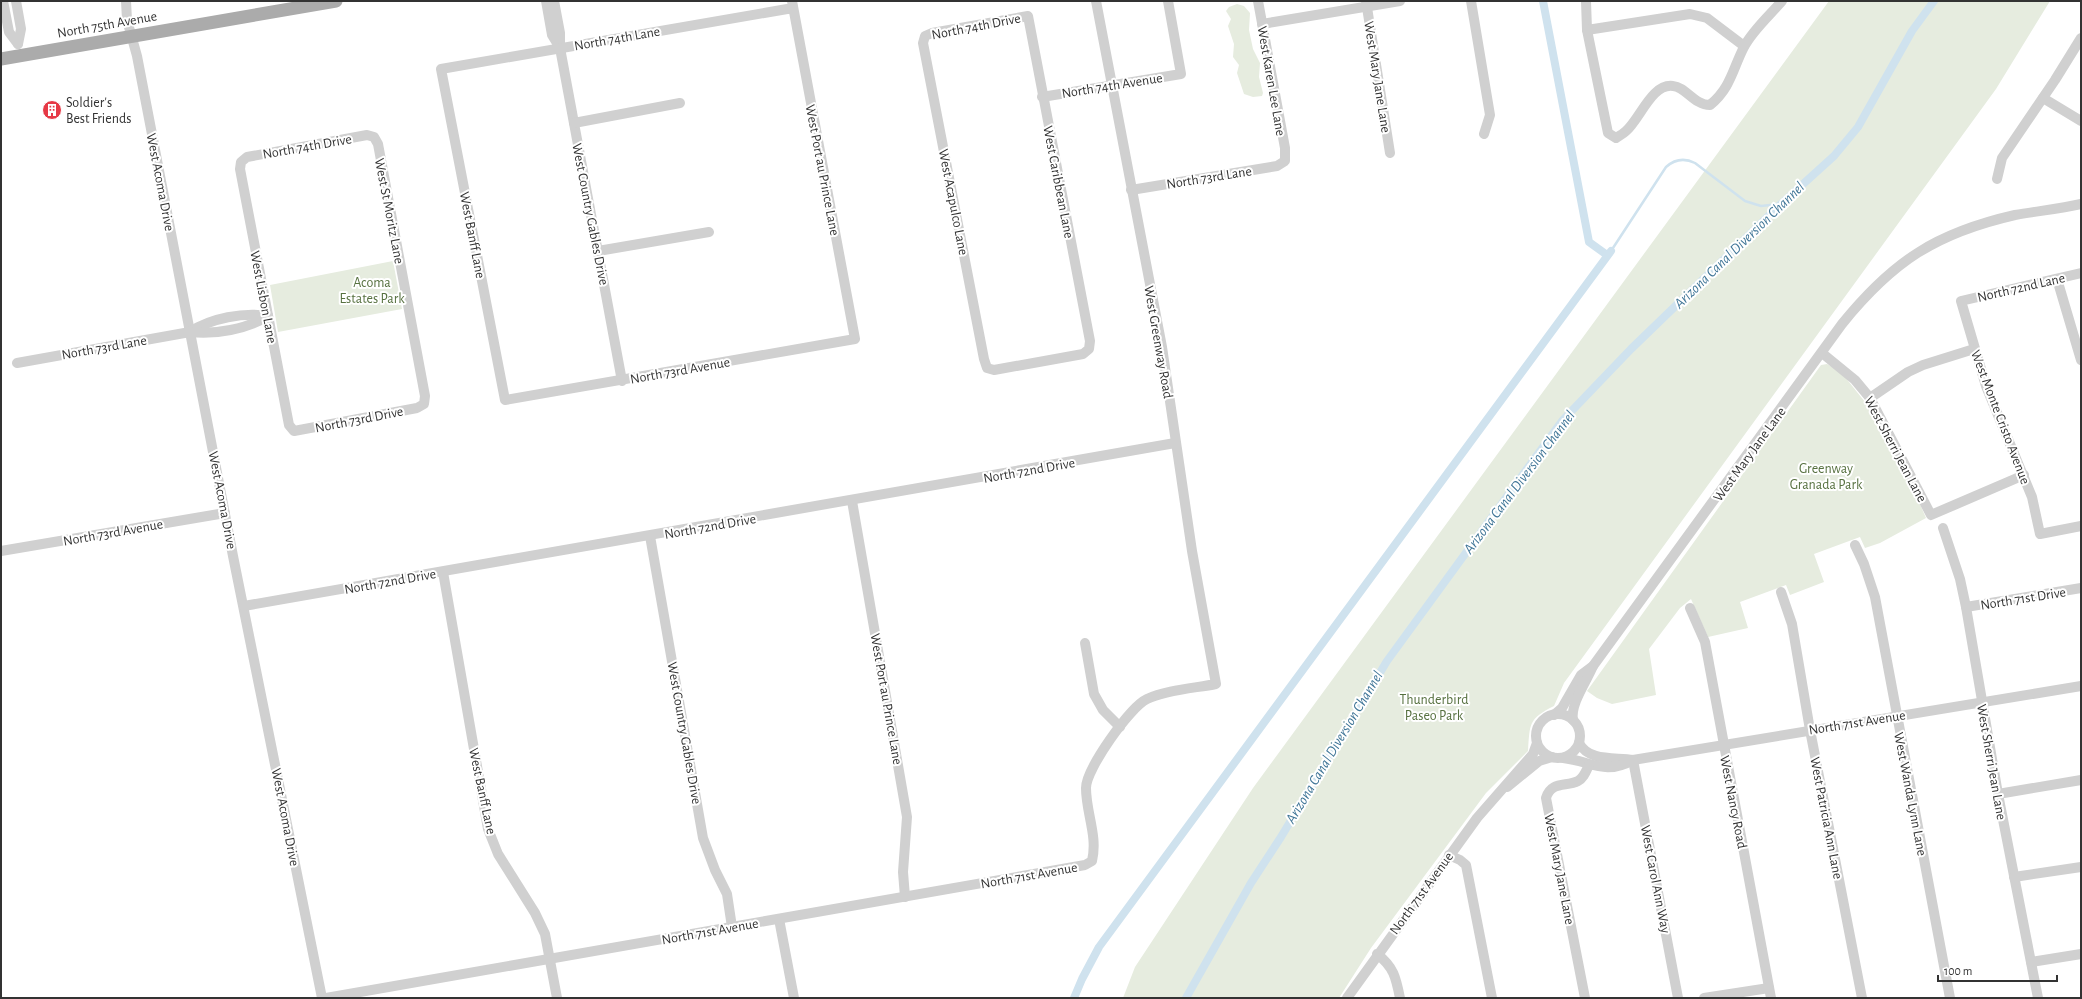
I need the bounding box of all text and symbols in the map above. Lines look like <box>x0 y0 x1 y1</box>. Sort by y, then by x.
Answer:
street label: North 75th Avenue <box>56 9 158 41</box>
street label: North 74th Drive <box>931 11 1022 42</box>
street label: West Mary Jane Lane <box>1361 20 1393 134</box>
street label: North 74th Lane <box>573 25 661 53</box>
street label: West Karen Lee Lane <box>1254 25 1288 137</box>
street label: North 74th Avenue <box>1061 71 1164 101</box>
place label: Soldier's Best Friends <box>66 96 131 126</box>
building icon: Soldier's Best Friends <box>41 99 63 121</box>
street label: West Port au Prince Lane <box>802 104 842 237</box>
street label: West Caribbean Lane <box>1040 125 1076 240</box>
street label: West Acoma Drive <box>144 132 176 232</box>
street label: North 74th Drive <box>261 132 353 162</box>
street label: West Country Gables Drive <box>569 142 611 286</box>
street label: West Acapulco Lane <box>936 148 970 257</box>
street label: West St Moritz Lane <box>372 157 406 265</box>
street label: North 73rd Lane <box>1166 164 1253 192</box>
water label: Arizona Canal Diversion Channel <box>1671 179 1808 312</box>
street label: West Banff Lane <box>457 191 487 280</box>
street label: West Lisbon Lane <box>247 250 279 345</box>
street label: North 72nd Lane <box>1976 271 2066 305</box>
park label: Acoma Estates Park <box>339 276 405 306</box>
street label: West Greenway Road <box>1141 285 1175 400</box>
street label: North 73rd Lane <box>61 334 148 362</box>
street label: West Monte Cristo Avenue <box>1968 348 2032 486</box>
street label: North 73rd Avenue <box>629 355 731 387</box>
street label: West Sherri Jean Lane <box>1861 394 1929 505</box>
street label: North 73rd Drive <box>314 405 404 435</box>
street label: West Mary Jane Lane <box>1711 405 1789 504</box>
water label: Arizona Canal Diversion Channel <box>1460 408 1578 557</box>
street label: West Acoma Drive <box>206 450 238 550</box>
street label: North 72nd Drive <box>982 456 1076 486</box>
park label: Greenway Granada Park <box>1790 462 1863 492</box>
street label: North 72nd Drive <box>663 512 757 542</box>
street label: North 73rd Avenue <box>62 517 164 549</box>
street label: North 72nd Drive <box>343 567 437 597</box>
street label: North 71st Drive <box>1979 585 2067 613</box>
street label: West Port au Prince Lane <box>868 632 904 766</box>
street label: West Country Gables Drive <box>665 661 703 805</box>
water label: Arizona Canal Diversion Channel <box>1283 668 1386 827</box>
park label: Thunderbird Paseo Park <box>1400 693 1468 723</box>
street label: West Sherri Jean Lane <box>1974 703 2008 821</box>
street label: North 71st Avenue <box>1808 708 1907 738</box>
street label: West Wanda Lynn Lane <box>1891 731 1929 857</box>
street label: West Banff Lane <box>466 747 498 836</box>
street label: West Nancy Road <box>1717 754 1749 850</box>
street label: West Patricia Ann Lane <box>1807 756 1845 880</box>
street label: West Acoma Drive <box>269 767 301 867</box>
street label: West Mary Jane Lane <box>1541 813 1577 926</box>
street label: West Carol Ann Way <box>1638 824 1672 934</box>
street label: North 71st Avenue <box>1387 850 1456 937</box>
street label: North 71st Avenue <box>980 861 1079 891</box>
street label: North 71st Avenue <box>661 917 760 947</box>
scale bar <box>1938 957 2057 983</box>
text: 100 m <box>1944 965 1972 977</box>

